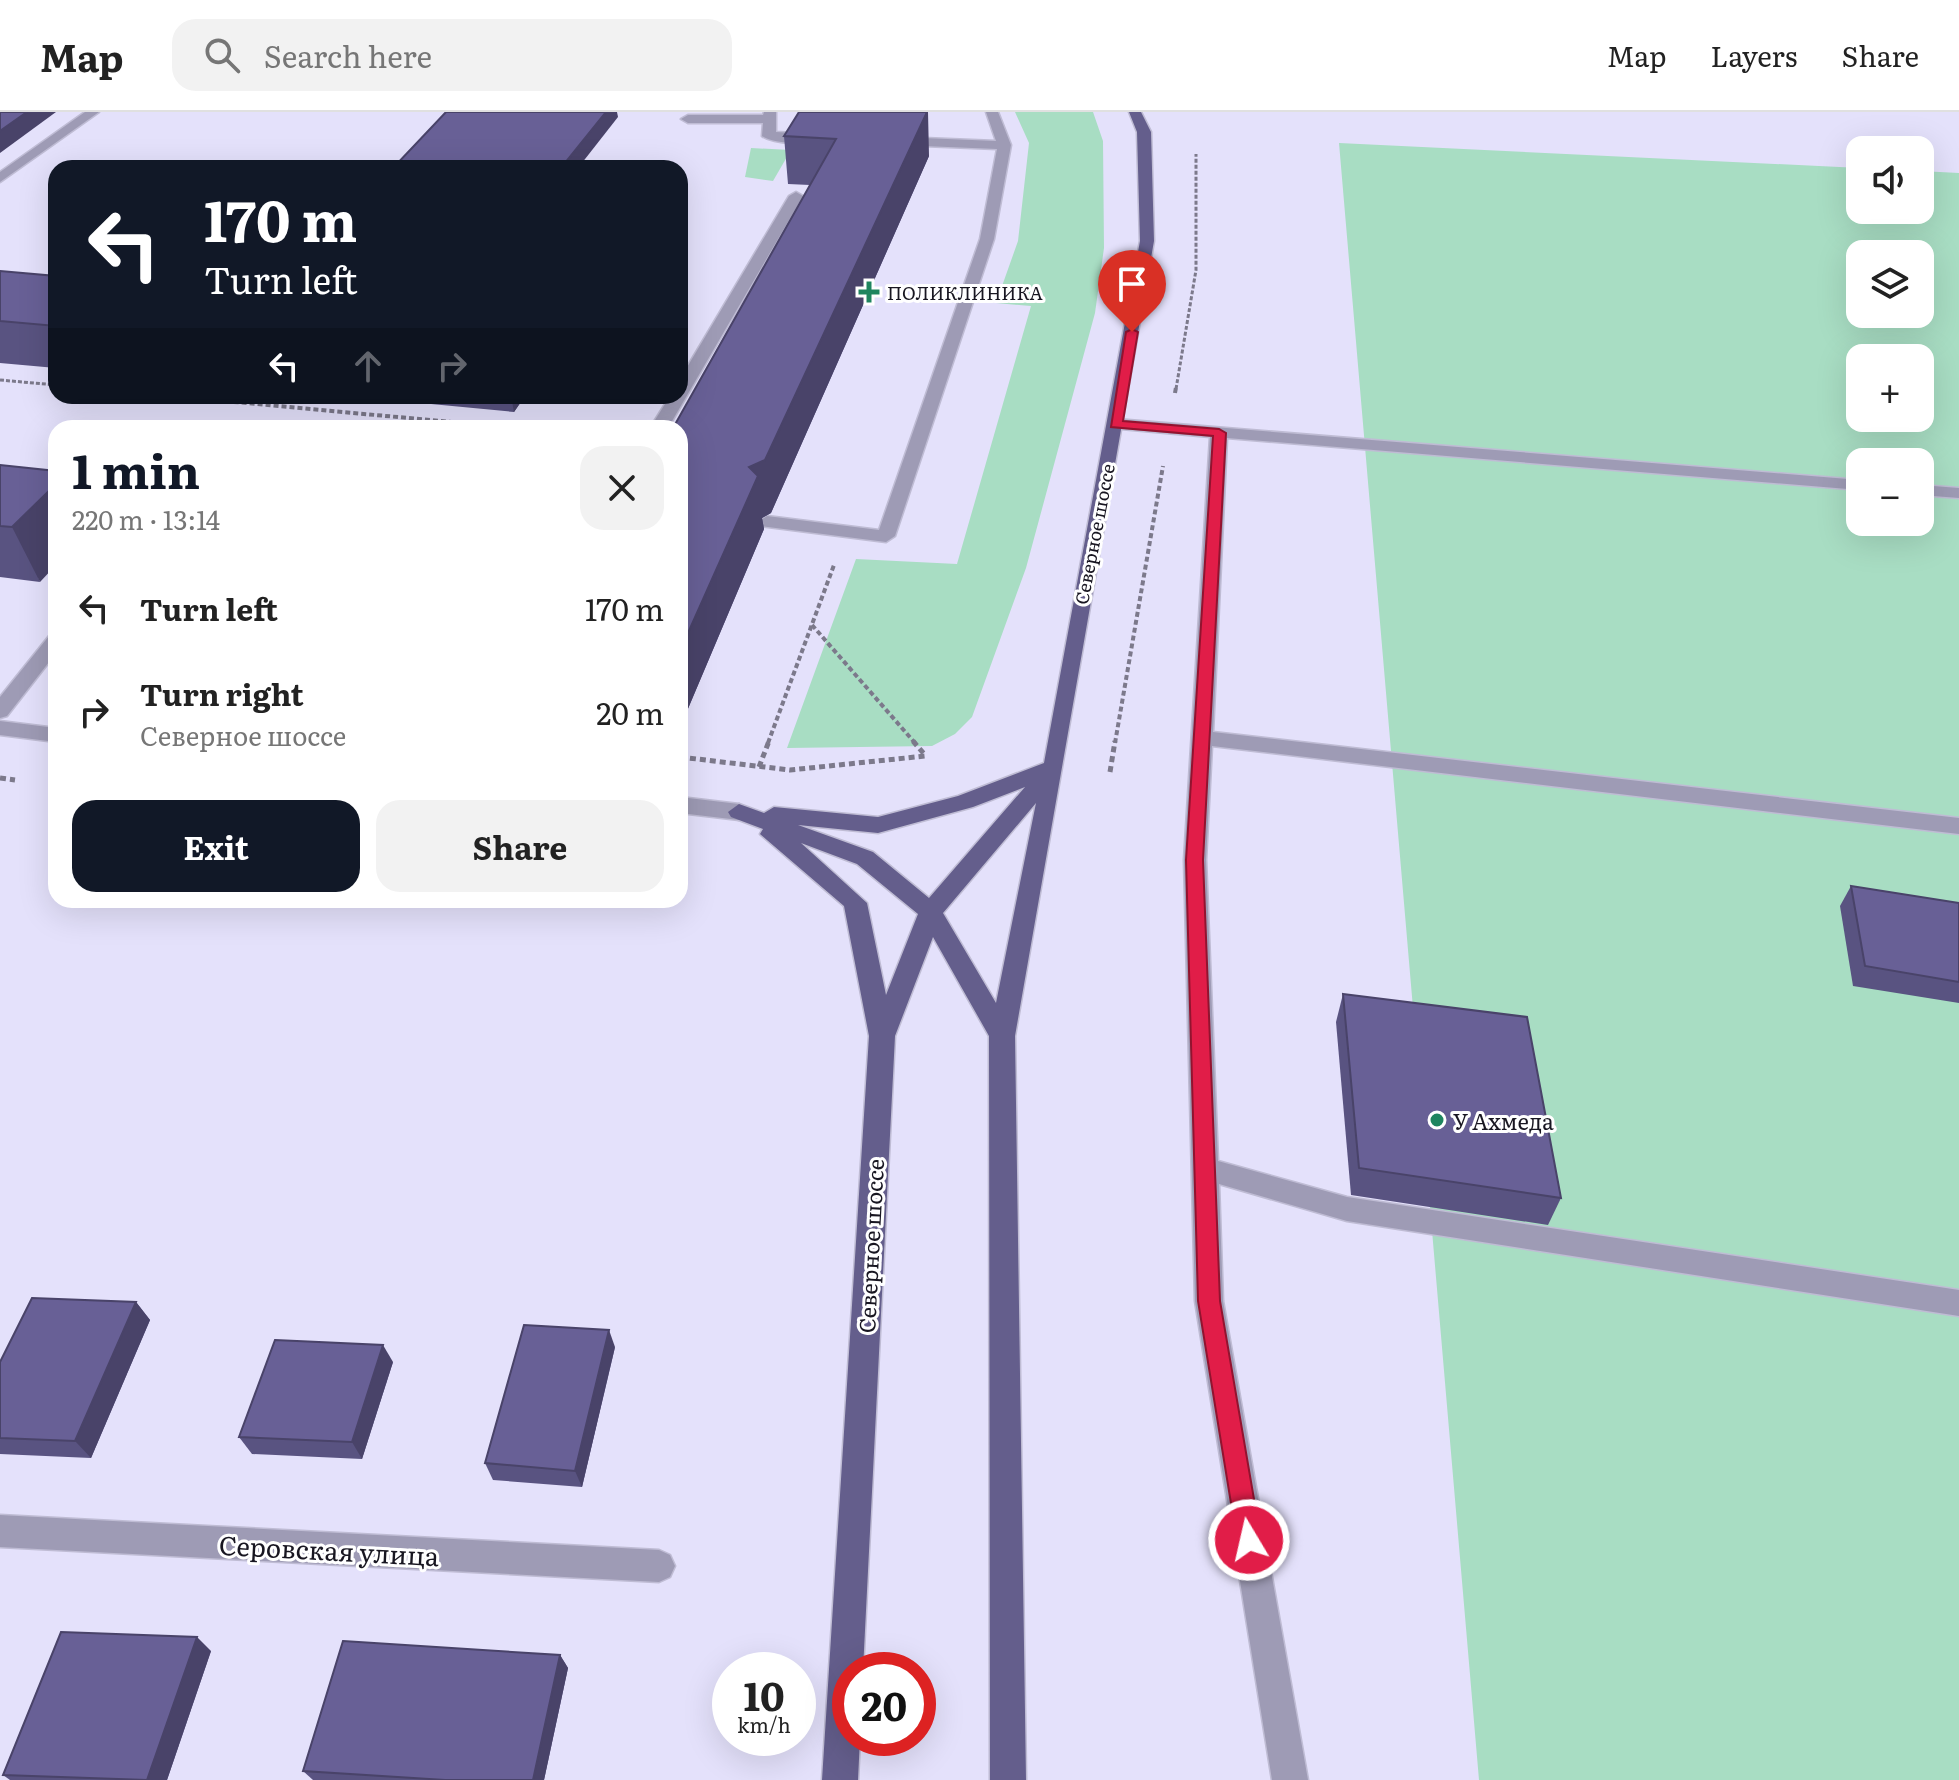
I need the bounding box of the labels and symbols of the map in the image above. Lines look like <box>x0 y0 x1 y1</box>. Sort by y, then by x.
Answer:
pin <box>1098 250 1166 332</box>
place label: ПОЛИКЛИНИКА <box>887 279 1043 306</box>
marker: ПОЛИКЛИНИКА <box>858 281 880 303</box>
street label: Северное шоссе <box>1067 461 1121 607</box>
place label: У Ахмеда <box>1453 1104 1554 1137</box>
marker: У Ахмеда <box>1428 1111 1446 1129</box>
street label: Северное шоссе <box>849 1158 891 1334</box>
position arrow <box>1207 1498 1291 1582</box>
street label: Серовская улица <box>218 1524 440 1574</box>
speed limit sign: 20 <box>832 1652 936 1756</box>

